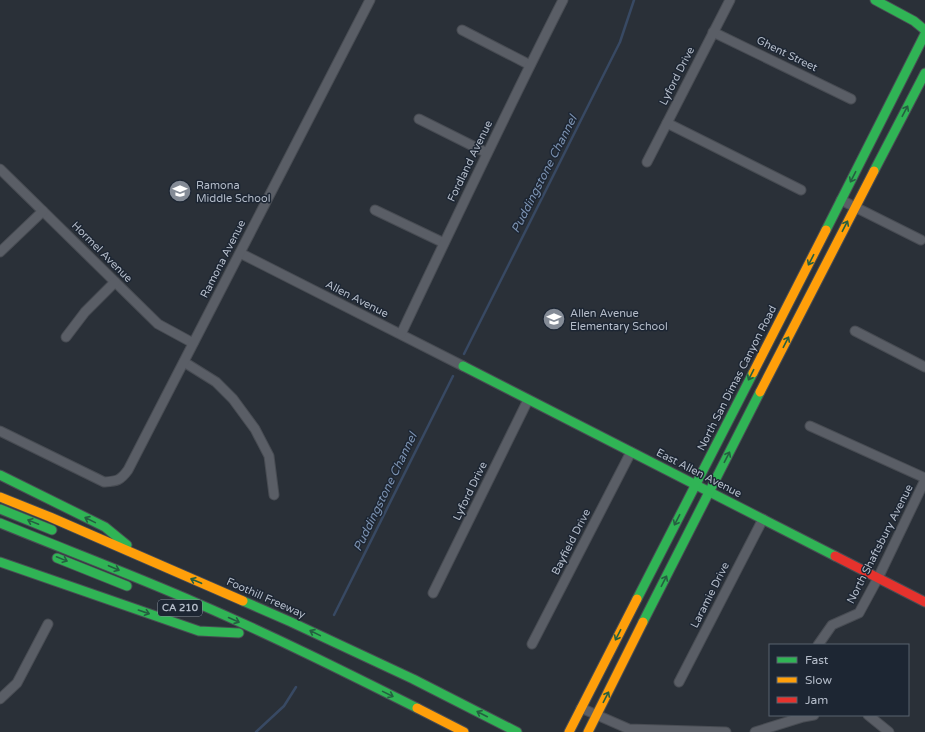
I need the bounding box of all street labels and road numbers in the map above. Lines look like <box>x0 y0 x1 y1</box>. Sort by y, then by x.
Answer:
street label: Ghent Street <box>754 34 820 74</box>
street label: Lyford Drive <box>657 45 697 107</box>
street label: Fordland Avenue <box>445 118 495 204</box>
street label: Ramona Avenue <box>198 218 248 300</box>
street label: Hormel Avenue <box>69 219 135 285</box>
street label: Allen Avenue <box>323 278 391 320</box>
street label: North San Dimas Canyon Road <box>695 303 779 453</box>
street label: East Allen Avenue <box>654 446 744 500</box>
street label: Lyford Drive <box>450 459 490 523</box>
street label: North Shaftsbury Avenue <box>844 482 916 606</box>
street label: Bayfield Drive <box>549 507 593 577</box>
street label: Laramie Drive <box>688 560 732 630</box>
street label: Foothill Freeway <box>225 575 308 621</box>
road number: CA 210 <box>158 600 202 616</box>

